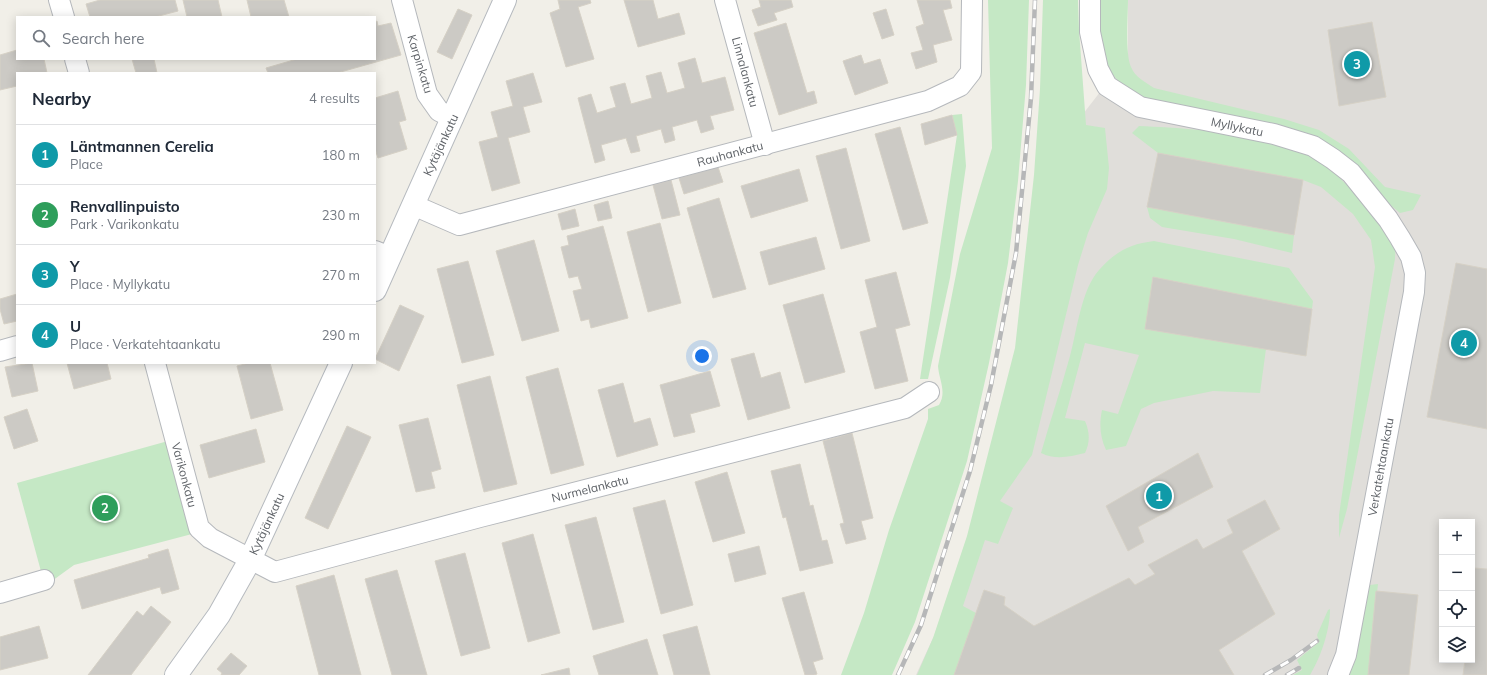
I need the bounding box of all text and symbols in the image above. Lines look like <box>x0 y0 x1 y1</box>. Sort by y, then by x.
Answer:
search box <box>16 16 376 60</box>
icon: search <box>30 27 52 49</box>
text: Search here <box>62 29 144 48</box>
street label: Karpinkatu <box>404 33 437 95</box>
street label: Linnalankatu <box>729 35 762 109</box>
pin: 3 <box>1344 49 1370 79</box>
text: Nearby <box>32 88 91 109</box>
text: 4 results <box>309 90 360 106</box>
street label: Kytäjänkatu <box>420 111 461 178</box>
street label: Myllykatu <box>1210 114 1265 139</box>
text: Läntmannen Cerelia <box>70 137 214 156</box>
street label: Rauhankatu <box>695 137 765 170</box>
text: 1 <box>41 147 49 163</box>
text: 180 m <box>322 147 360 163</box>
text: Place <box>70 156 103 172</box>
text: Renvallinpuisto <box>70 197 180 216</box>
text: 2 <box>41 207 49 223</box>
text: 230 m <box>322 207 360 223</box>
text: Park · Varikonkatu <box>70 216 179 232</box>
text: Y <box>70 257 79 276</box>
text: 3 <box>41 267 49 283</box>
text: 270 m <box>322 267 360 283</box>
text: Place · Myllykatu <box>70 276 170 292</box>
text: U <box>70 317 81 336</box>
text: 4 <box>41 327 49 343</box>
text: 290 m <box>322 327 360 343</box>
pin: 4 <box>1451 328 1477 358</box>
text: Place · Verkatehtaankatu <box>70 336 220 352</box>
your location <box>692 346 712 366</box>
street label: Verkatehtaankatu <box>1364 417 1397 517</box>
street label: Varikonkatu <box>169 441 200 509</box>
street label: Nurmelankatu <box>550 472 630 505</box>
pin: 1 <box>1146 481 1172 511</box>
street label: Kytäjänkatu <box>246 490 287 557</box>
pin: 2 <box>92 493 118 523</box>
map controls <box>1439 519 1475 663</box>
button: + <box>1439 519 1475 555</box>
button: − <box>1439 555 1475 591</box>
button: locate <box>1439 591 1475 627</box>
button: layers <box>1439 627 1475 663</box>

